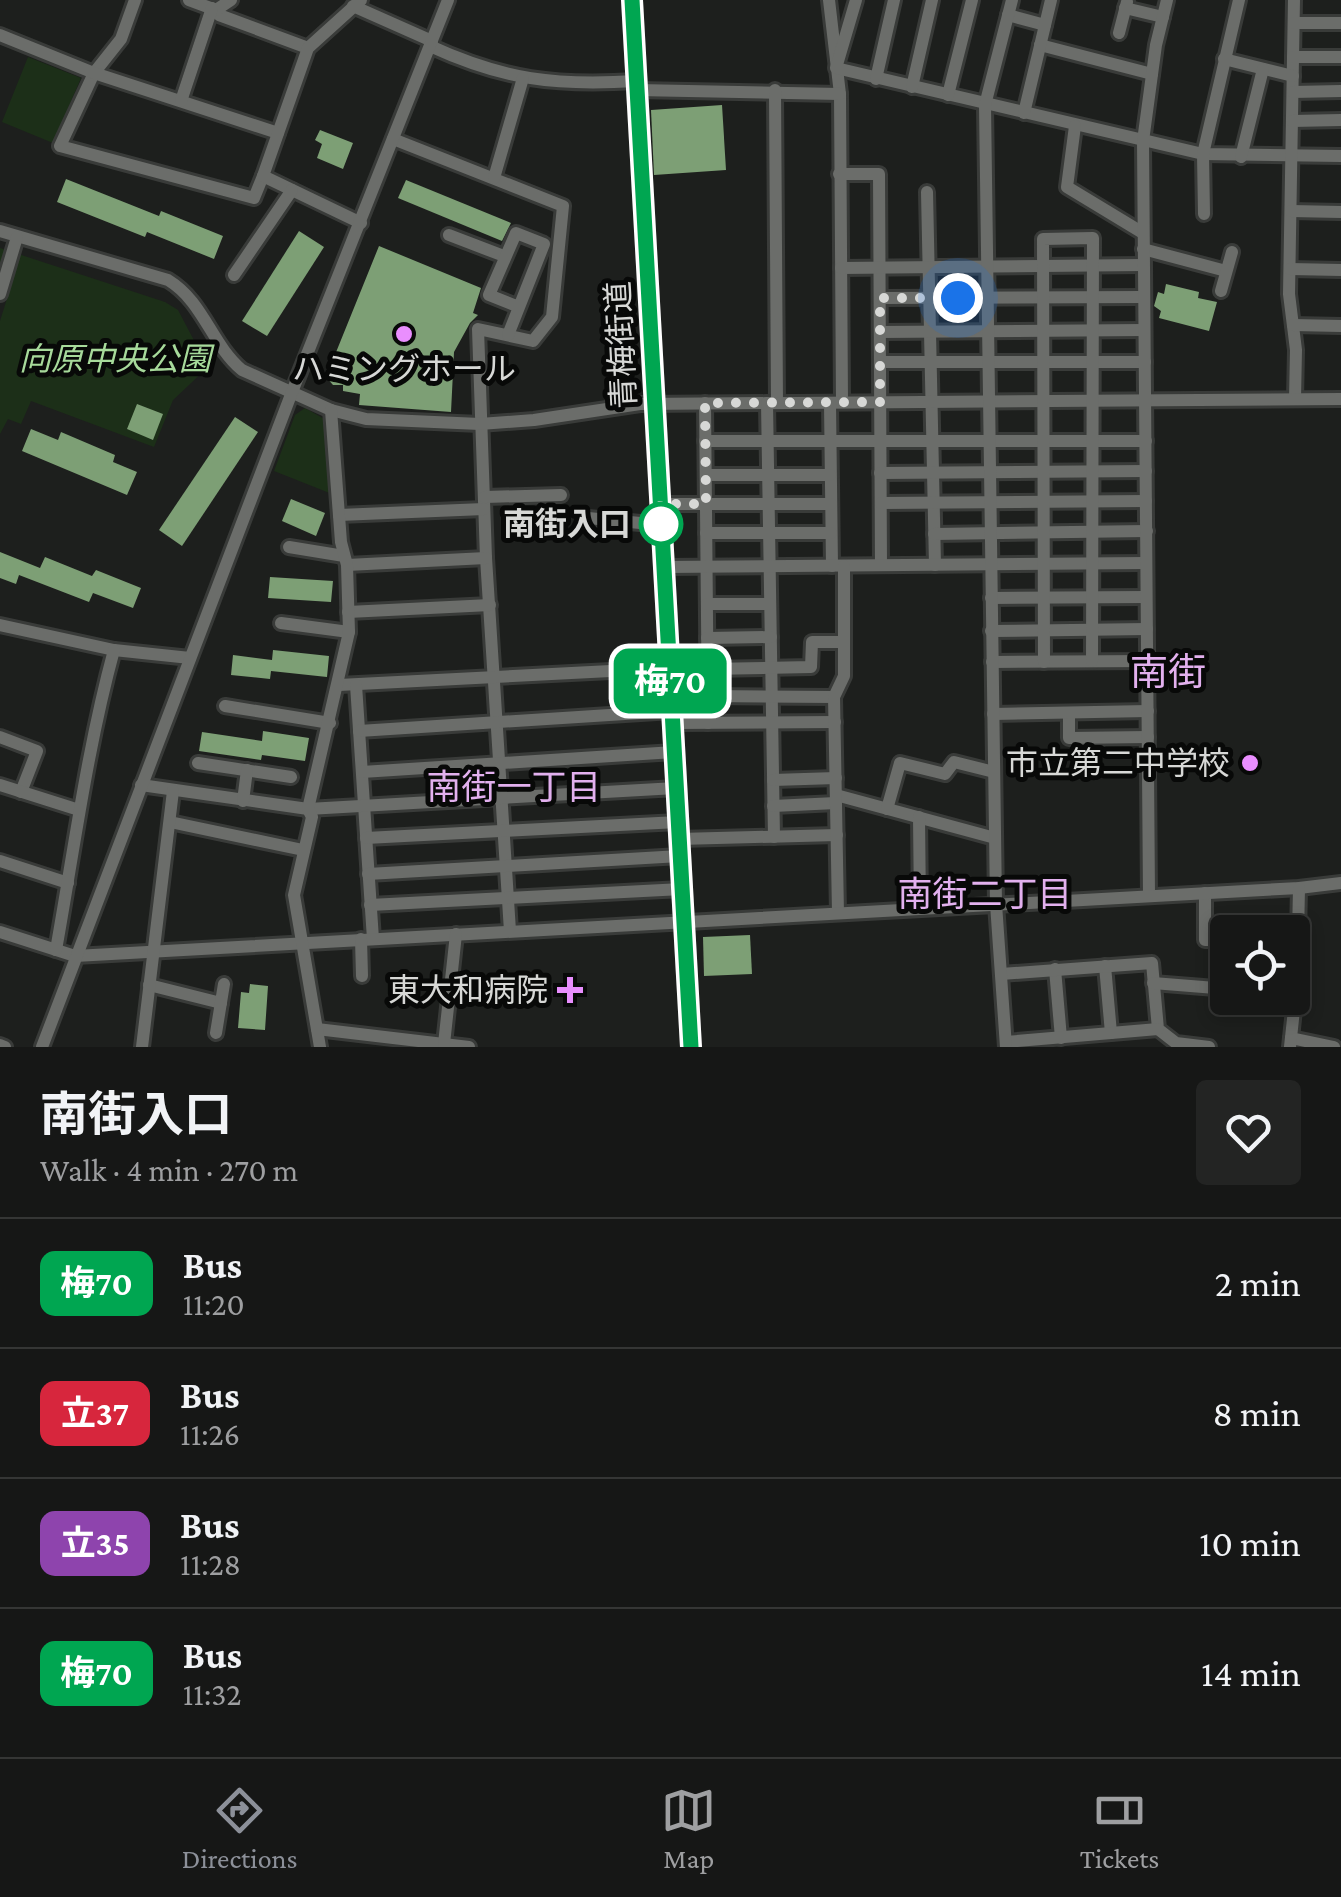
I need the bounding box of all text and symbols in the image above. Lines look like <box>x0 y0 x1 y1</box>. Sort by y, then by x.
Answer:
your location <box>933 273 983 323</box>
street label: 青梅街道 <box>600 280 642 410</box>
marker: ハミングホール <box>393 323 415 345</box>
park label: 向原中央公園 <box>19 341 215 377</box>
place label: ハミングホール <box>292 351 516 387</box>
marker: 南街入口 <box>640 503 682 545</box>
place label: 南街入口 <box>503 506 631 542</box>
line badge: 梅70 <box>612 648 728 714</box>
district label: 南街 <box>1130 651 1206 693</box>
text: 梅70 <box>634 662 706 701</box>
place label: 市立第二中学校 <box>1006 745 1230 781</box>
marker: 市立第二中学校 <box>1239 752 1261 774</box>
district label: 南街一丁目 <box>426 768 602 807</box>
district label: 南街二丁目 <box>897 875 1073 914</box>
map controls <box>1210 915 1310 1015</box>
button: locate <box>1210 915 1310 1015</box>
place label: 東大和病院 <box>388 972 548 1008</box>
marker: 東大和病院 <box>557 977 583 1003</box>
button: heart <box>1196 1080 1301 1185</box>
text: 南街入口 <box>40 1088 232 1141</box>
text: Walk · 4 min · 270 m <box>40 1152 298 1188</box>
text: Bus <box>183 1244 242 1286</box>
text: 2 min <box>1215 1262 1301 1304</box>
text: 梅70 <box>60 1264 133 1303</box>
text: 11:20 <box>183 1286 245 1322</box>
text: Bus <box>180 1374 239 1416</box>
text: 8 min <box>1213 1392 1301 1434</box>
text: 立37 <box>61 1394 129 1433</box>
text: 11:26 <box>180 1416 240 1452</box>
text: Bus <box>180 1504 239 1546</box>
text: 10 min <box>1199 1522 1301 1564</box>
text: 立35 <box>60 1524 130 1563</box>
text: 11:28 <box>180 1546 241 1582</box>
text: Bus <box>183 1634 242 1676</box>
text: 14 min <box>1201 1652 1301 1694</box>
text: 梅70 <box>60 1654 133 1693</box>
text: 11:32 <box>183 1676 242 1712</box>
tab: Directions <box>182 1783 298 1874</box>
tab: Map <box>661 1783 716 1874</box>
tab: Tickets <box>1080 1783 1159 1874</box>

